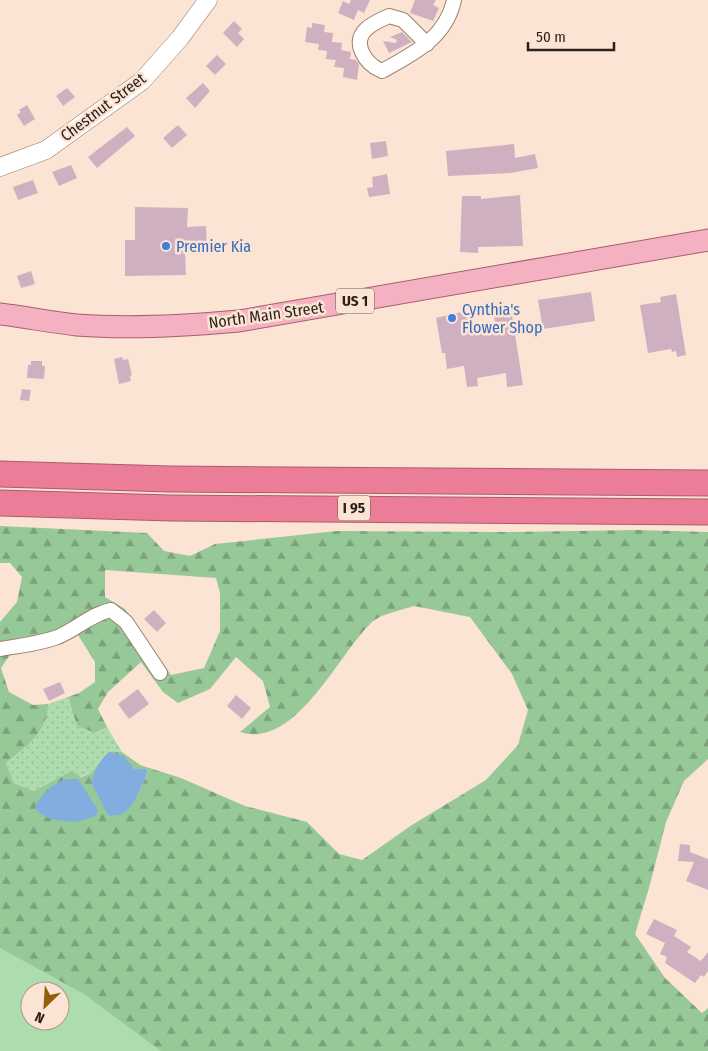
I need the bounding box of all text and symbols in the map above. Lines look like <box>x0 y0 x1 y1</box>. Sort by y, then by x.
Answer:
scale bar <box>528 20 614 52</box>
text: 50 m <box>536 28 566 46</box>
street label: Chestnut Street <box>57 68 150 145</box>
place label: Premier Kia <box>176 237 251 256</box>
marker: Premier Kia <box>160 240 172 252</box>
road number: US 1 <box>336 288 374 314</box>
street label: North Main Street <box>207 297 325 332</box>
place label: Cynthia's Flower Shop <box>462 300 542 337</box>
marker: Cynthia's Flower Shop <box>446 312 458 324</box>
road number: I 95 <box>338 496 370 520</box>
north arrow <box>20 981 70 1031</box>
text: N <box>32 1008 47 1027</box>

